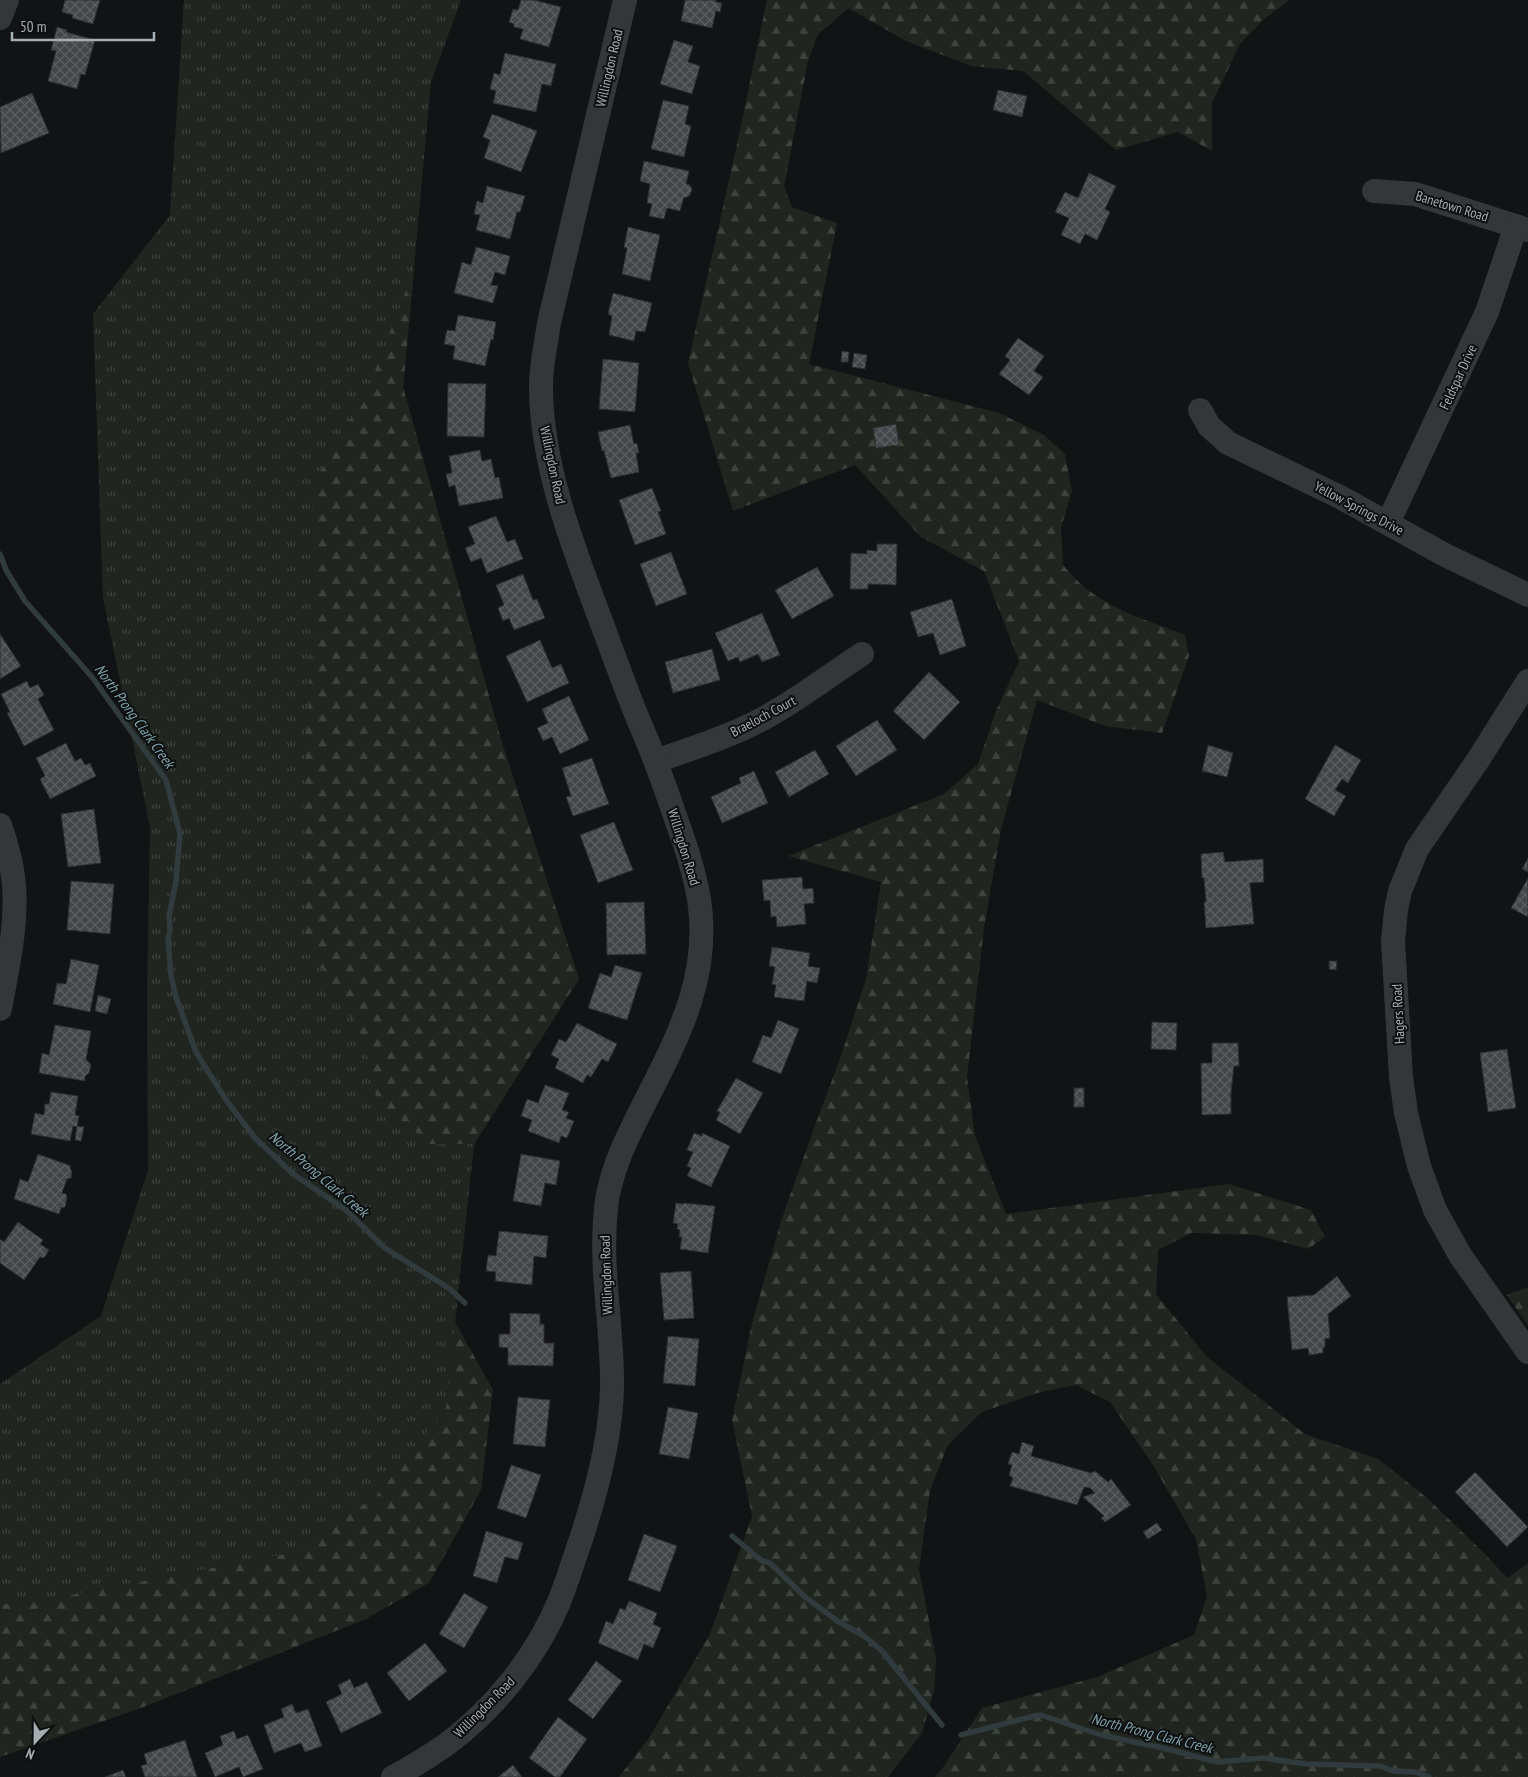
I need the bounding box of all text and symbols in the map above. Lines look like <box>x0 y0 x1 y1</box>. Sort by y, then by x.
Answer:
scale bar <box>12 10 155 42</box>
text: 50 m <box>20 17 46 36</box>
street label: Willingdon Road <box>591 27 627 109</box>
street label: Banetown Road <box>1413 186 1491 226</box>
street label: Feldspar Drive <box>1435 341 1481 412</box>
street label: Willingdon Road <box>536 424 570 506</box>
street label: Yellow Springs Drive <box>1311 477 1407 539</box>
water label: North Prong Clark Creek <box>91 660 180 774</box>
street label: Braeloch Court <box>727 691 799 741</box>
street label: Willingdon Road <box>664 806 704 888</box>
street label: Hagers Road <box>1387 983 1409 1045</box>
water label: North Prong Clark Creek <box>265 1127 374 1223</box>
street label: Willingdon Road <box>596 1235 616 1315</box>
street label: Willingdon Road <box>450 1673 518 1741</box>
water label: North Prong Clark Creek <box>1089 1709 1217 1758</box>
north arrow <box>10 1717 60 1767</box>
text: N <box>23 1744 37 1764</box>

